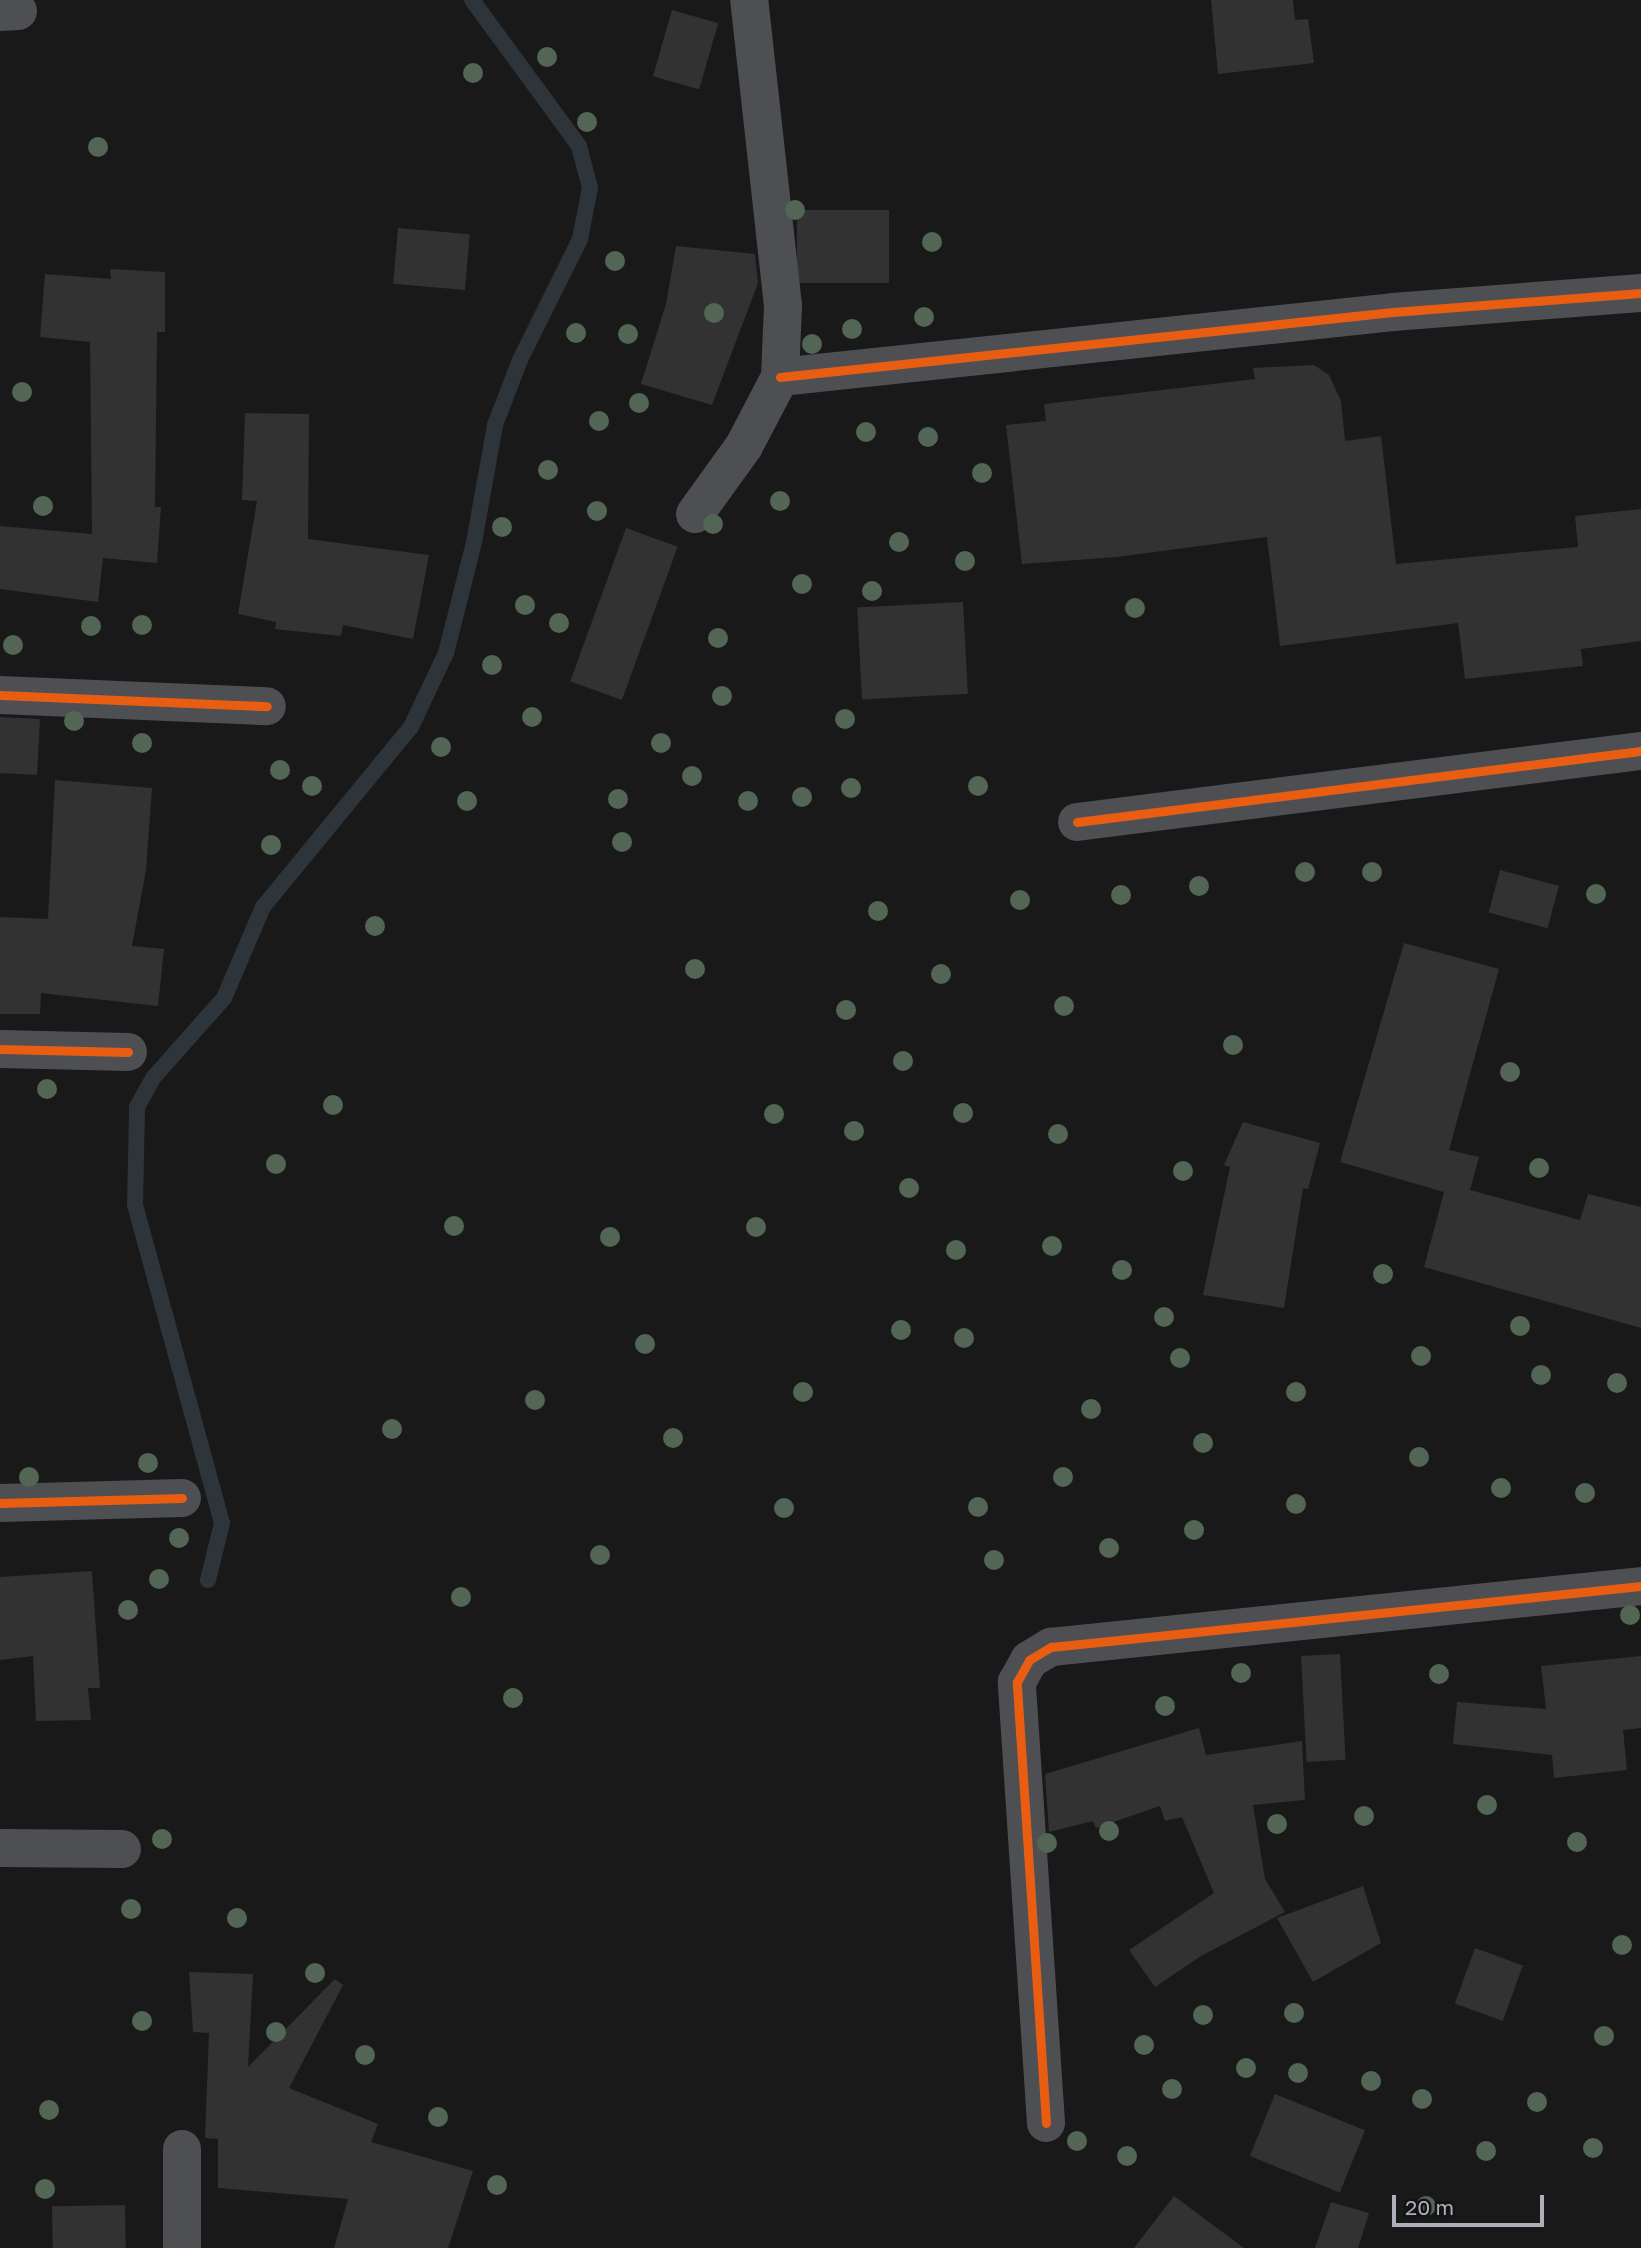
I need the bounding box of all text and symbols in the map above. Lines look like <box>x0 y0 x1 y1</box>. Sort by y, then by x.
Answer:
scale bar <box>1396 2182 1548 2226</box>
text: 20 m <box>1405 2194 1454 2220</box>

